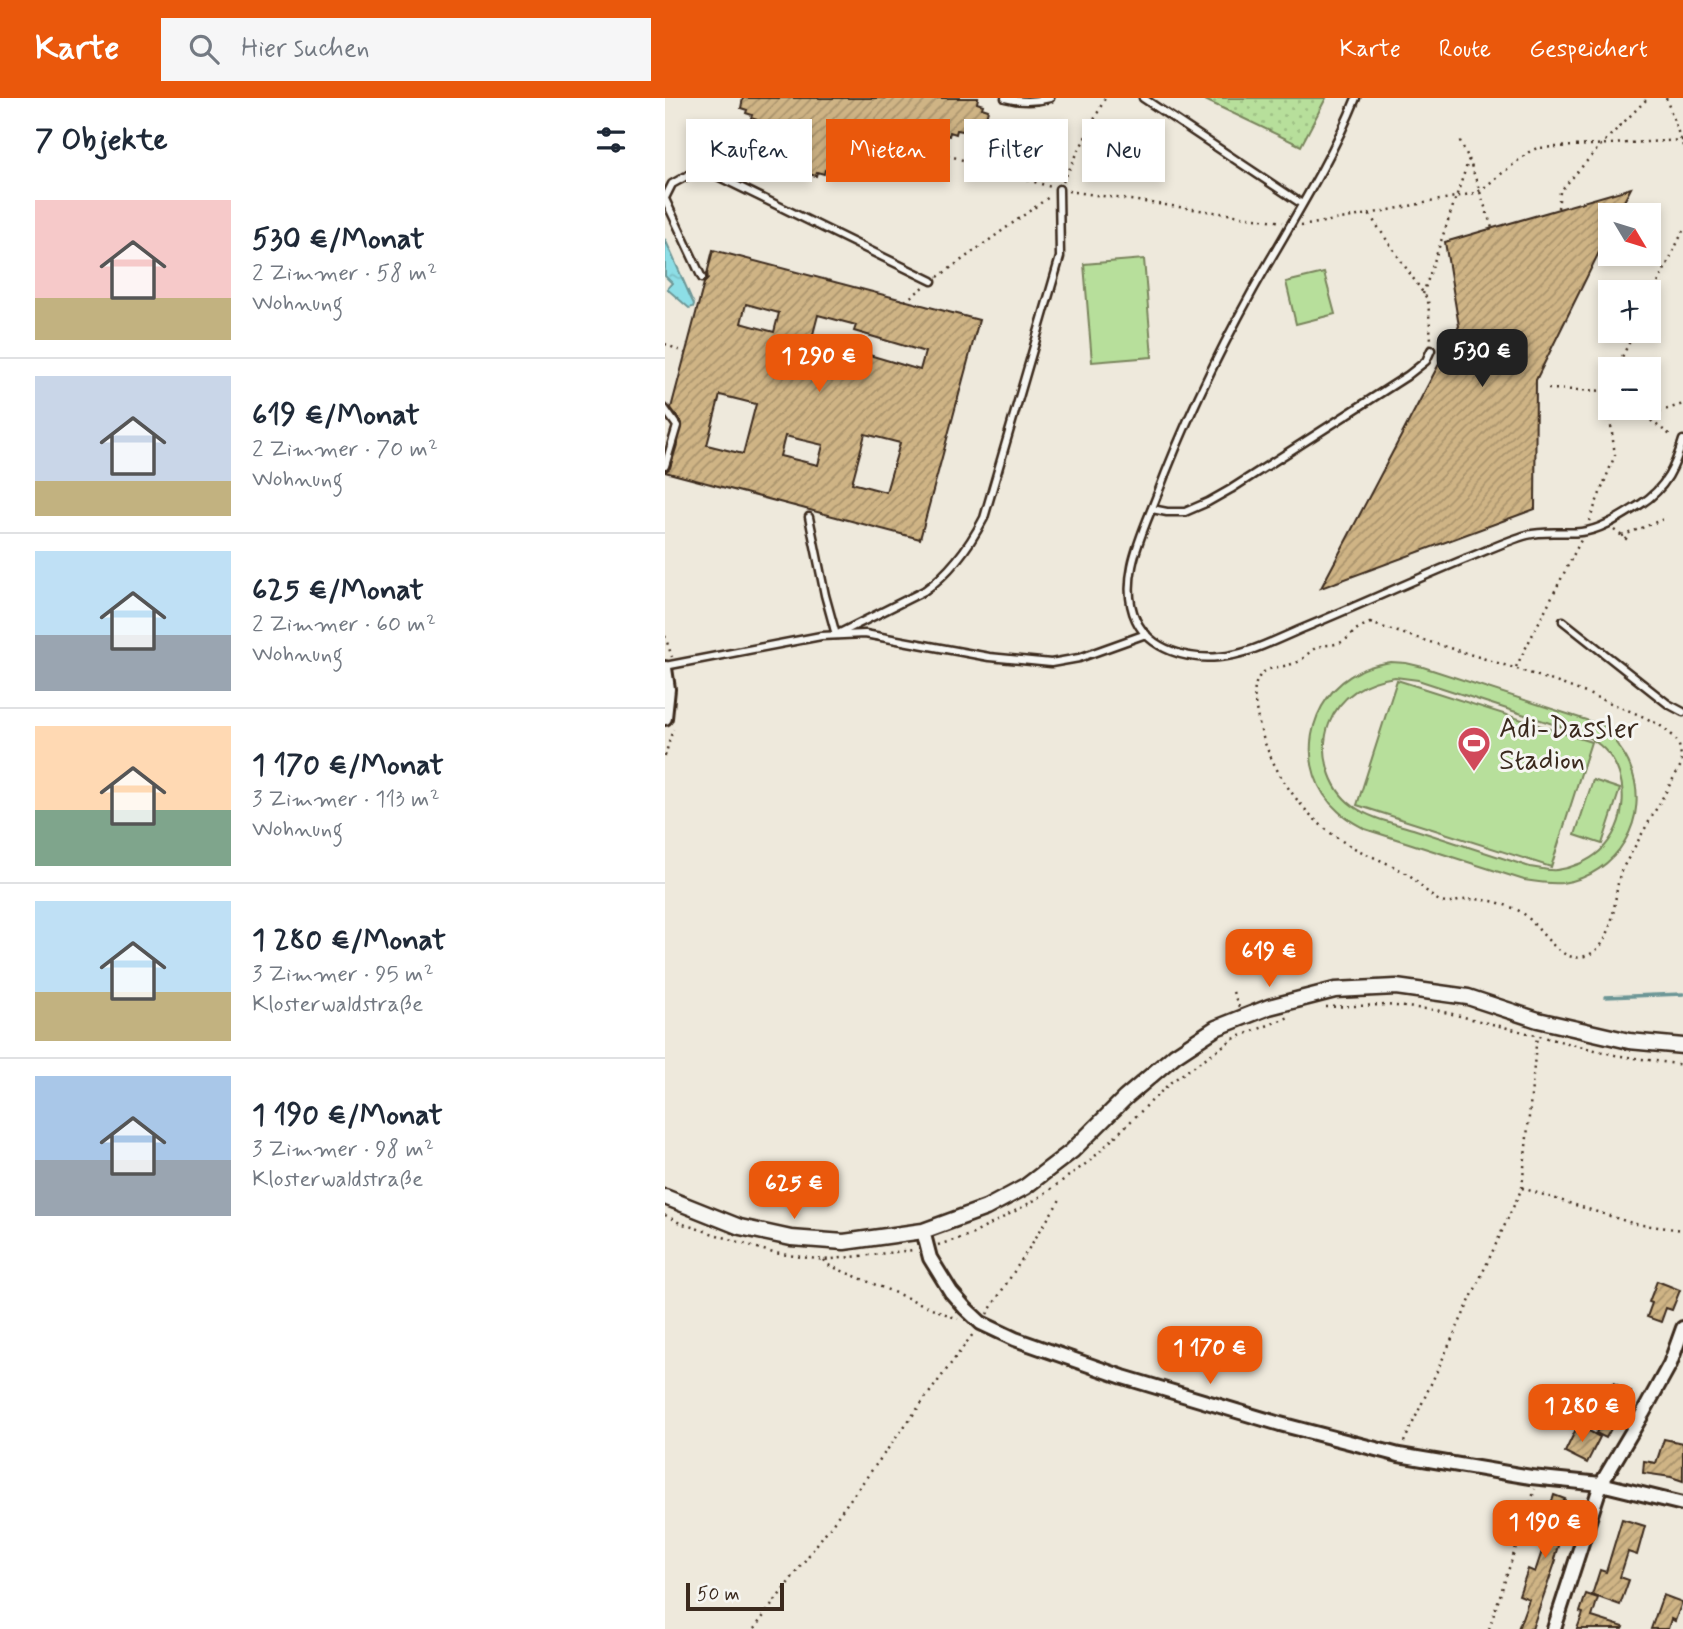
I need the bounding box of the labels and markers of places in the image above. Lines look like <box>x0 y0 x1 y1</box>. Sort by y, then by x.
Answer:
pin: 530 € <box>1433 330 1531 389</box>
pin: 1 290 € <box>754 334 884 394</box>
place label: Adi-Dassler Stadion <box>1499 711 1639 780</box>
sports icon: Adi-Dassler Stadion <box>1455 724 1493 773</box>
pin: 619 € <box>1220 930 1318 989</box>
pin: 625 € <box>745 1162 843 1221</box>
pin: 1 170 € <box>1145 1326 1275 1386</box>
pin: 1 280 € <box>1517 1384 1647 1444</box>
pin: 1 190 € <box>1480 1500 1610 1560</box>

